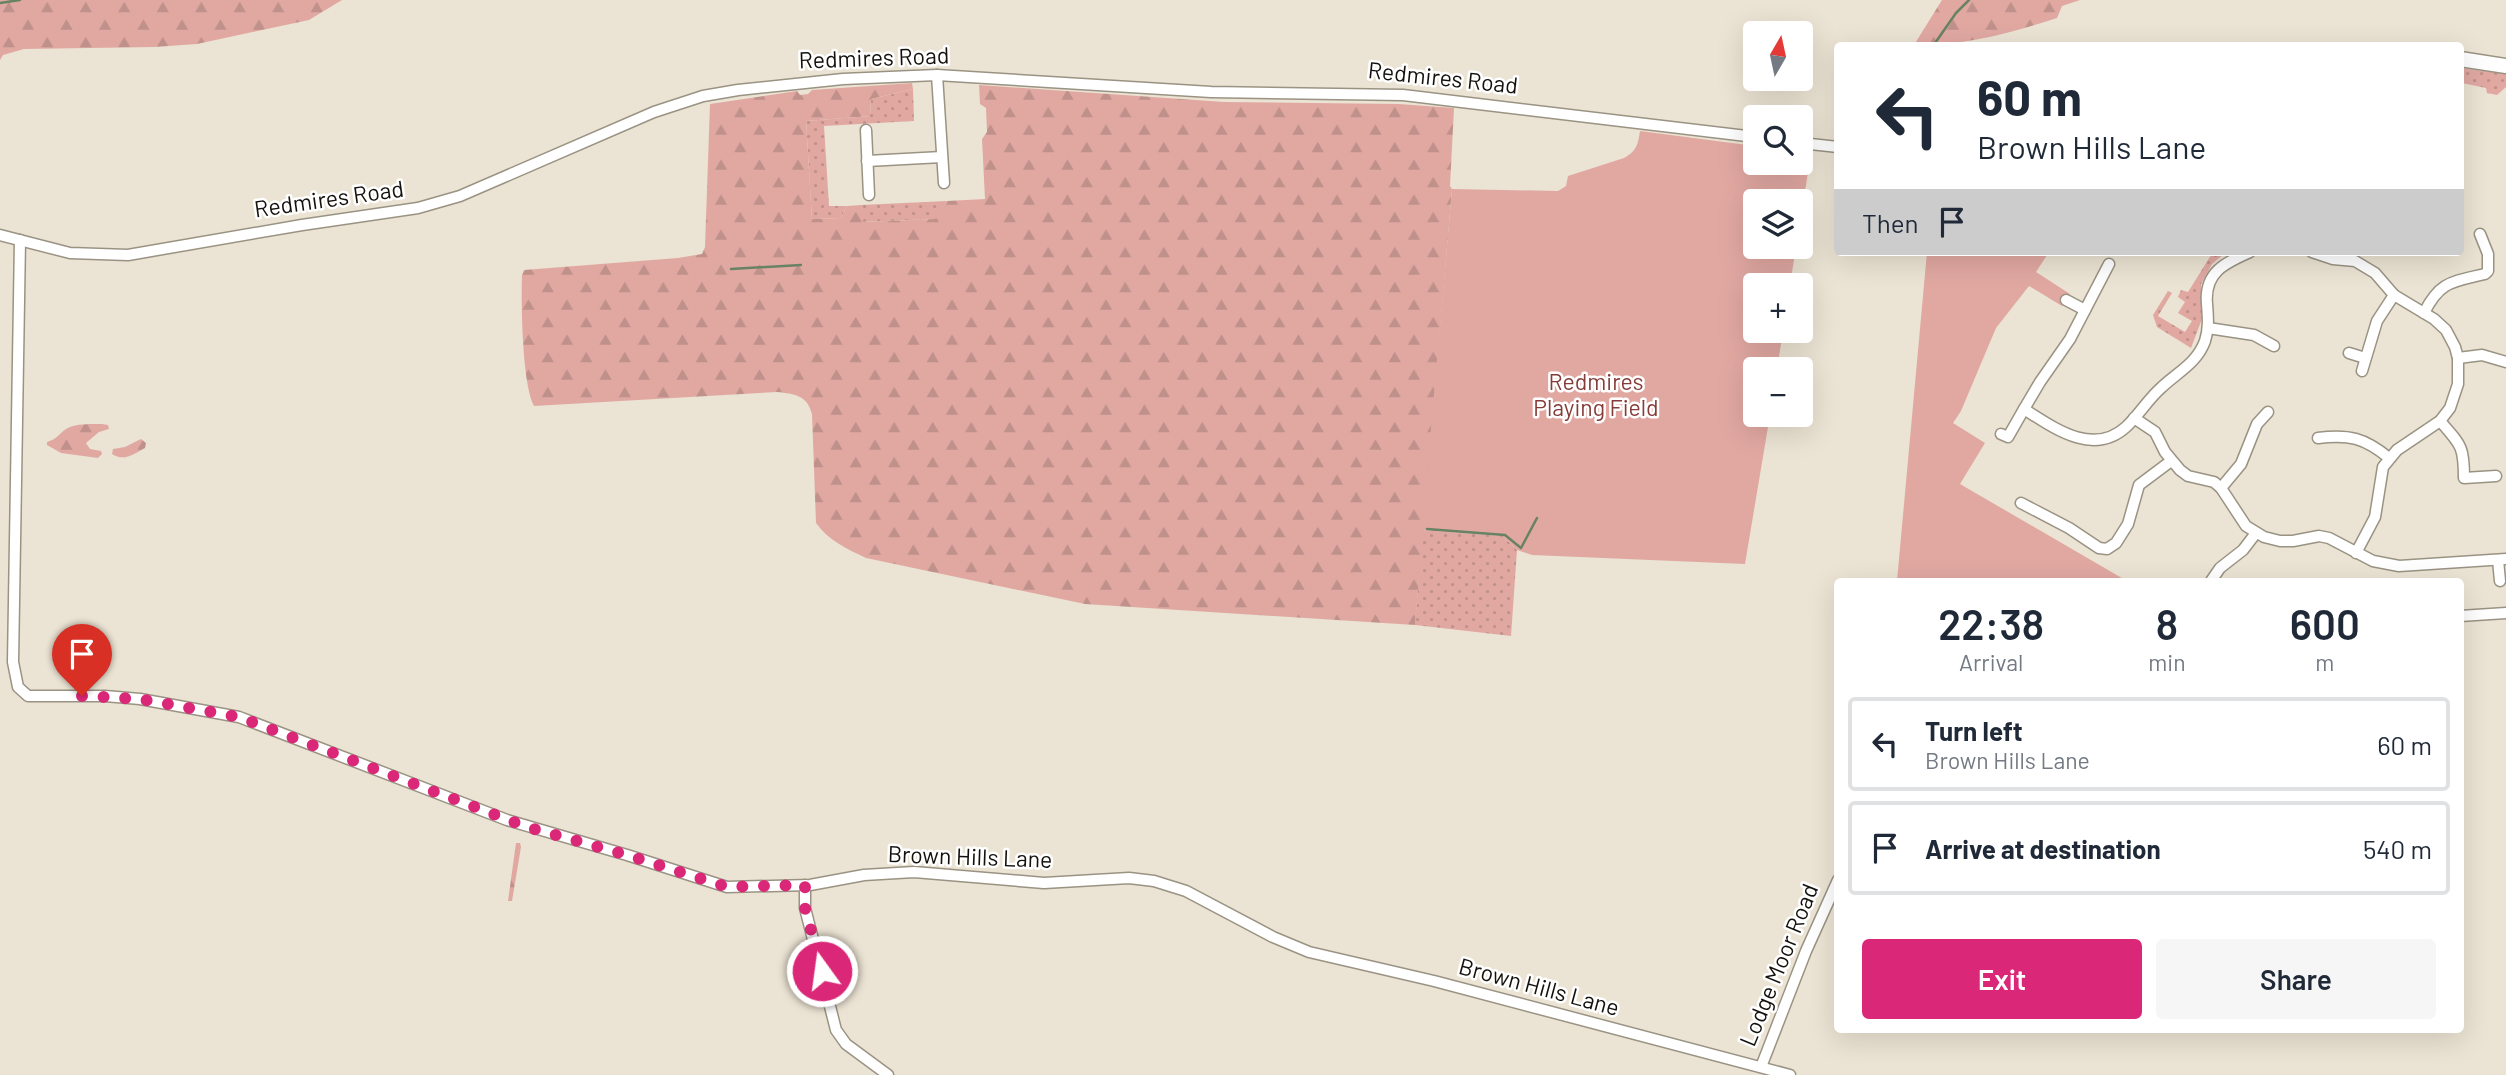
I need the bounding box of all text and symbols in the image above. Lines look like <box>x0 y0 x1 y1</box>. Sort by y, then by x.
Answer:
north arrow <box>1743 21 1813 91</box>
map controls <box>1743 21 1813 427</box>
street label: Redmires Road <box>798 40 950 74</box>
street label: Redmires Road <box>1367 55 1519 99</box>
text: 60 m <box>1977 67 2082 126</box>
icon: left <box>1862 70 1953 161</box>
button: search <box>1743 105 1813 175</box>
text: Brown Hills Lane <box>1977 127 2206 165</box>
street label: Redmires Road <box>252 174 405 222</box>
button: layers <box>1743 189 1813 259</box>
icon: arrive <box>1933 203 1971 241</box>
text: Then <box>1862 207 1919 238</box>
button: + <box>1743 273 1813 343</box>
button: − <box>1743 357 1813 427</box>
park label: Redmires Playing Field <box>1533 367 1659 421</box>
text: 22:38 <box>1938 598 2044 648</box>
text: 8 <box>2156 598 2178 648</box>
text: 600 <box>2290 598 2360 648</box>
pin <box>52 624 112 696</box>
icon: arrive <box>63 635 101 673</box>
text: Arrival <box>1959 648 2023 676</box>
text: min <box>2148 648 2186 676</box>
text: m <box>2315 648 2334 676</box>
text: Turn left <box>1925 715 2023 746</box>
icon: left <box>1866 725 1904 763</box>
text: 60 m <box>2377 729 2432 760</box>
text: Brown Hills Lane <box>1925 746 2090 774</box>
icon: arrive <box>1866 829 1904 867</box>
text: Arrive at destination <box>1925 833 2161 864</box>
text: 540 m <box>2363 833 2432 864</box>
street label: Brown Hills Lane <box>887 839 1053 873</box>
street label: Lodge Moor Road <box>1733 879 1823 1050</box>
position arrow <box>785 934 859 1008</box>
button: Exit <box>1862 939 2142 1019</box>
button: Share <box>2156 939 2436 1019</box>
street label: Brown Hills Lane <box>1456 951 1622 1021</box>

